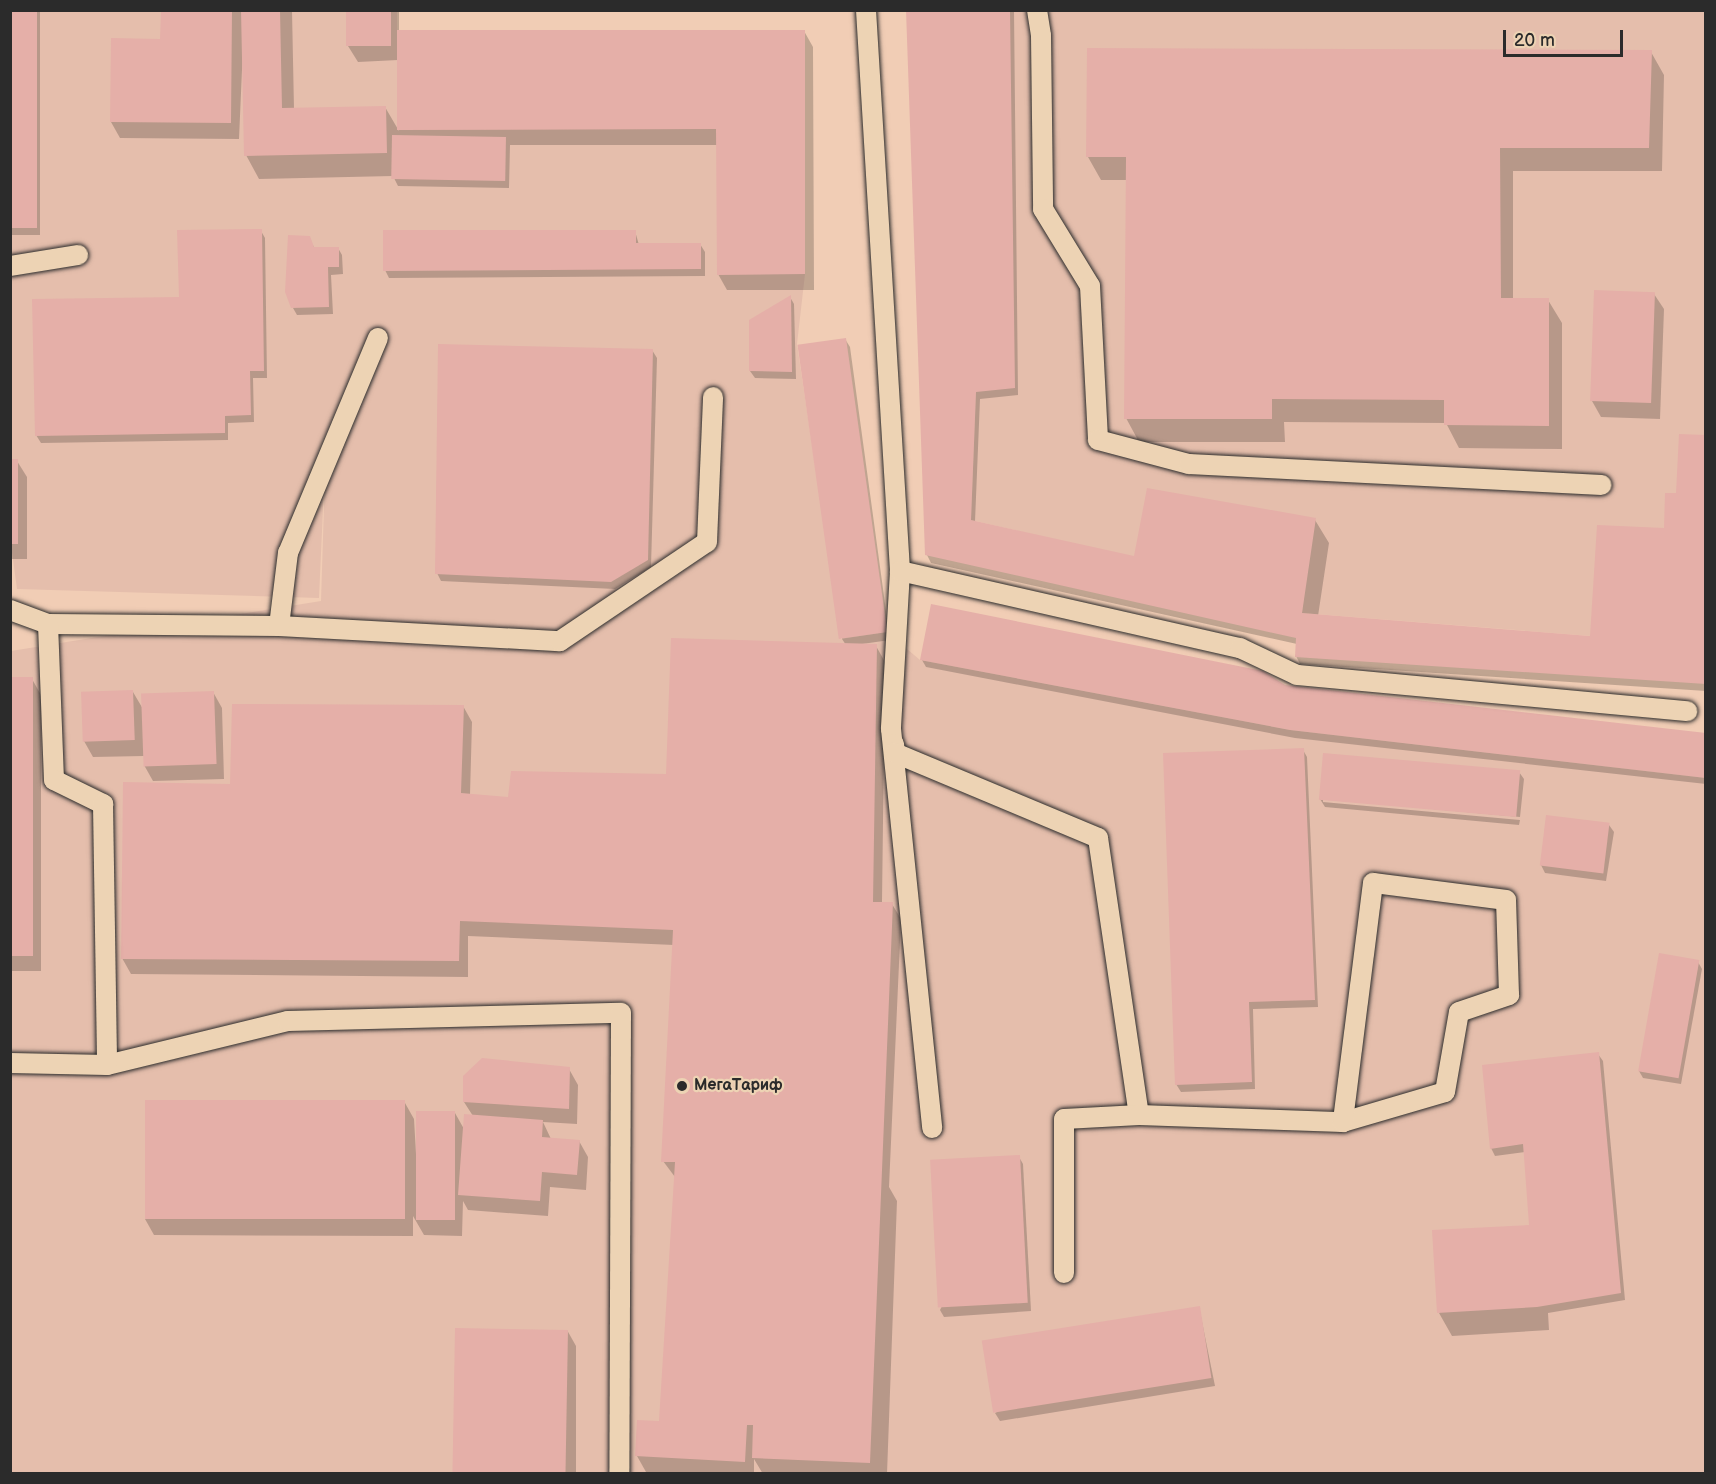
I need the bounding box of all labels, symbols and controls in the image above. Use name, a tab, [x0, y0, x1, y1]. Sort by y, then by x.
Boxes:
scale bar	[1506, 18, 1626, 56]
text: 20 m	[1514, 30, 1555, 51]
place label: МегаТариф	[694, 1076, 783, 1096]
marker: МегаТариф	[675, 1079, 689, 1093]

